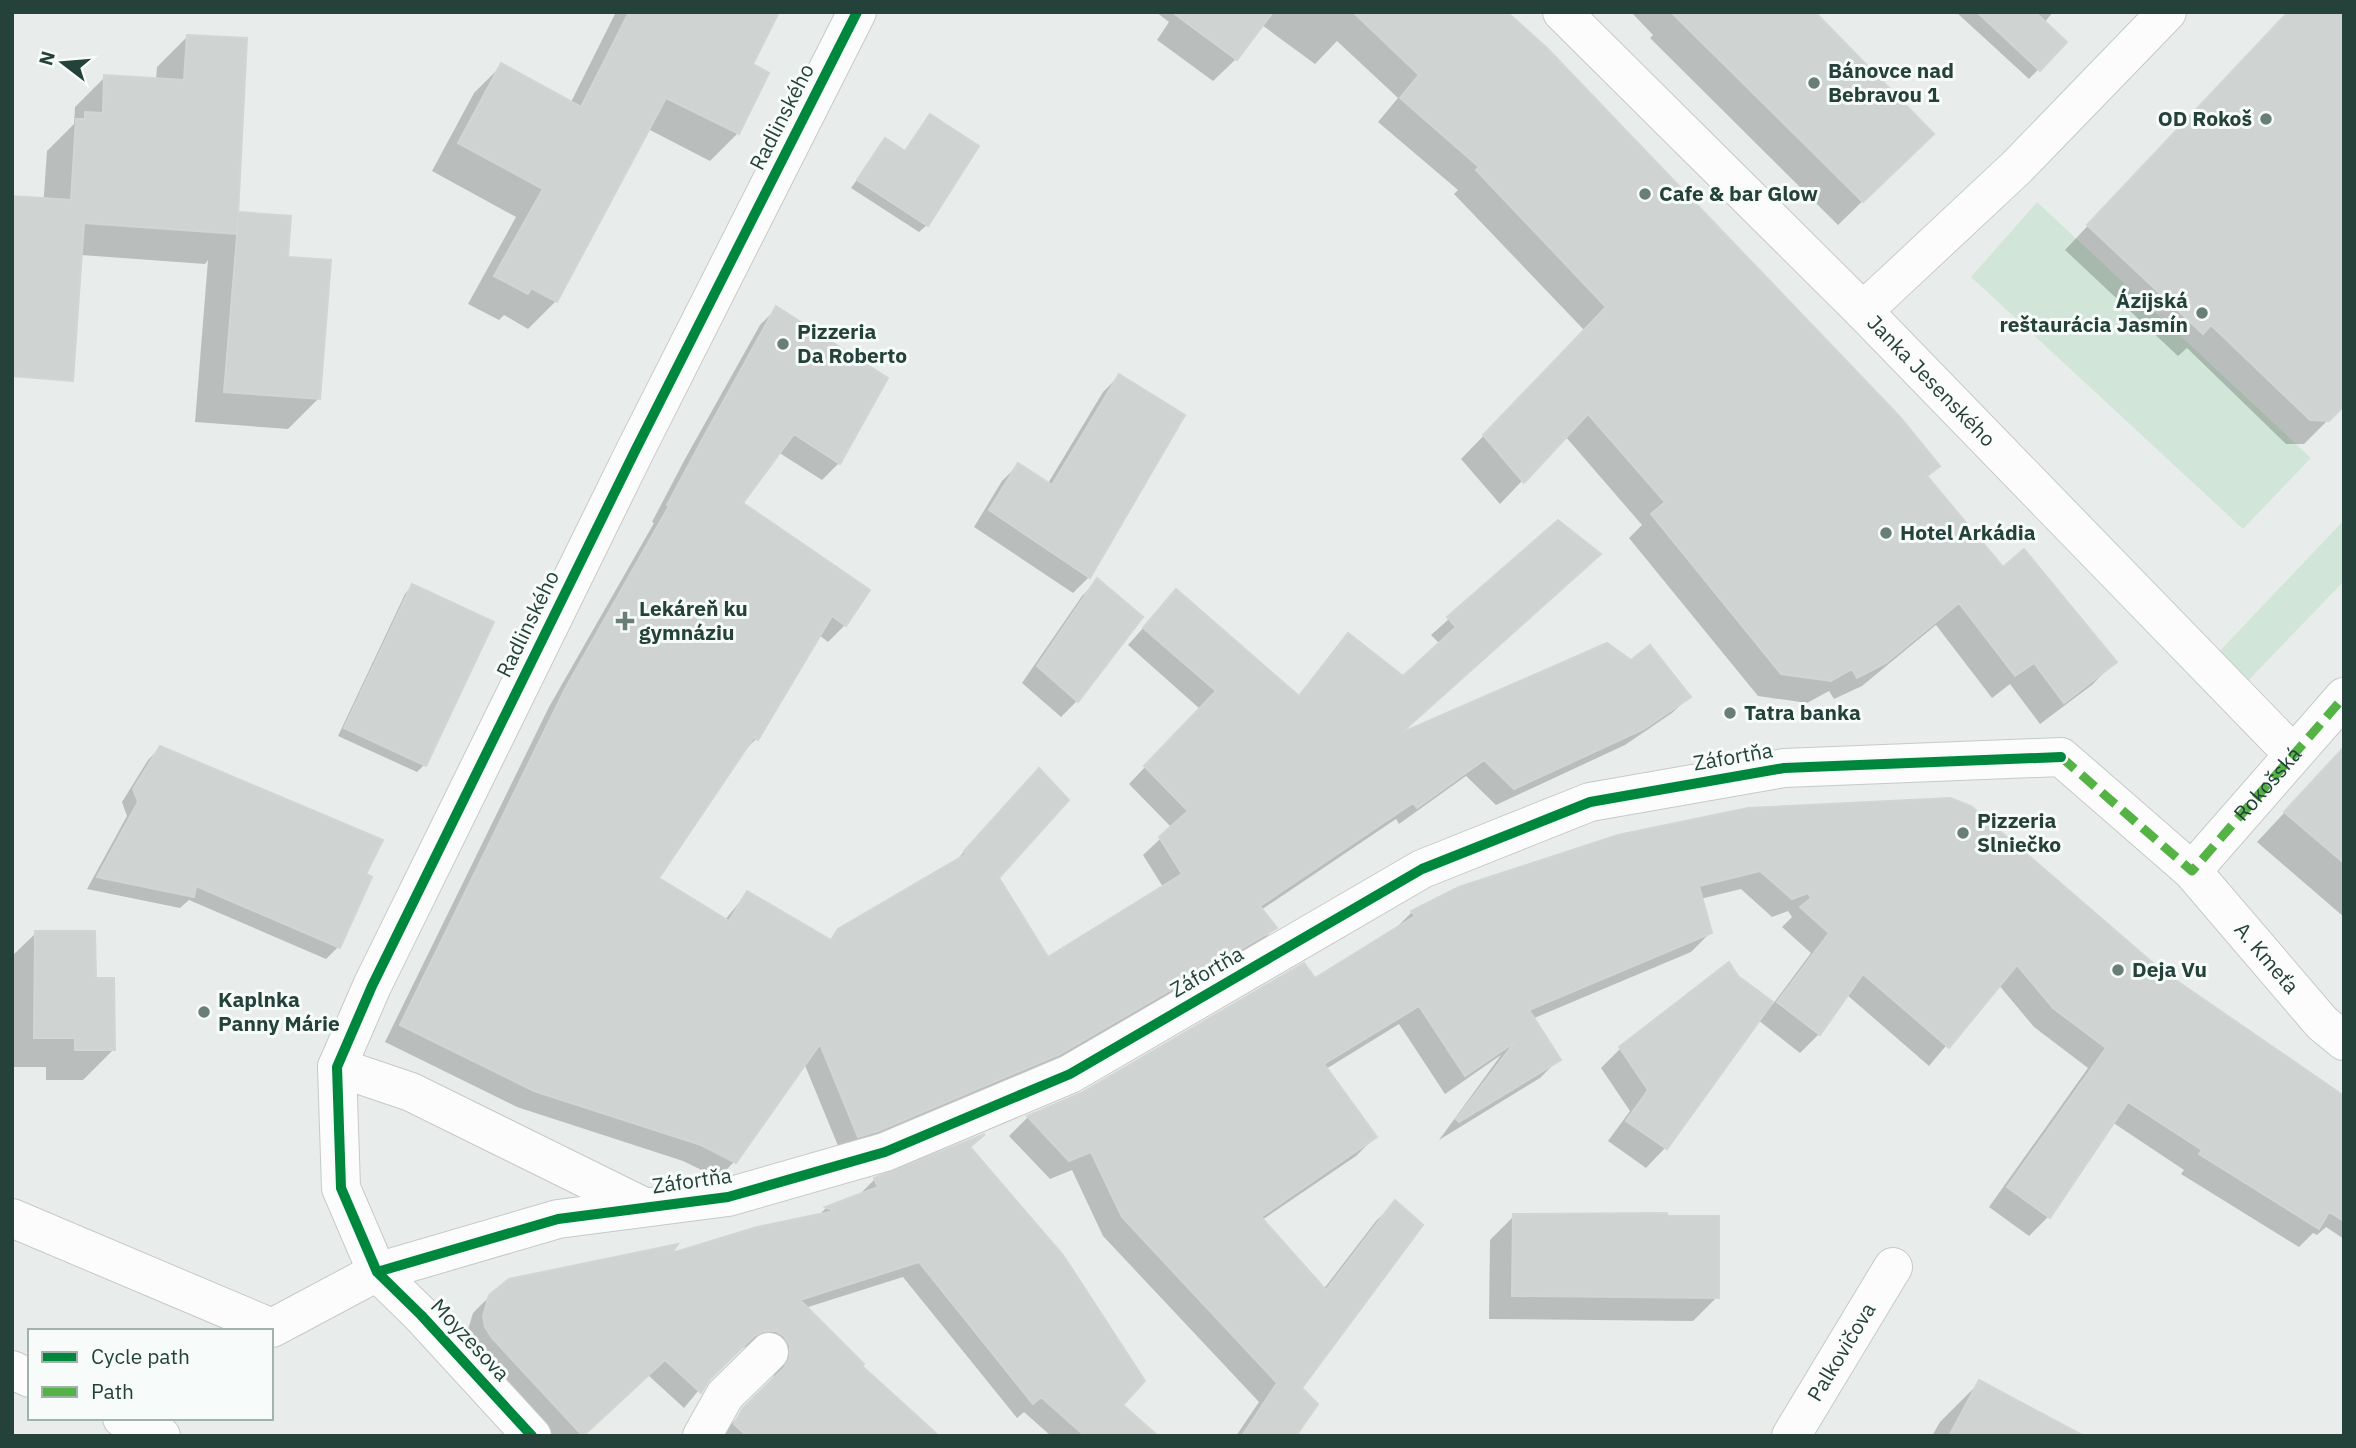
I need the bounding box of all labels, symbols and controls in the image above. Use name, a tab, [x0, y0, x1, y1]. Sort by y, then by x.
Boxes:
north arrow	[28, 28, 98, 98]
text: N	[33, 48, 60, 68]
place label: Bánovce nad Bebravou 1	[1828, 56, 1954, 108]
street label: Radlinského	[742, 59, 820, 174]
marker: Bánovce nad Bebravou 1	[1806, 75, 1822, 91]
place label: OD Rokoš	[2158, 104, 2252, 132]
marker: OD Rokoš	[2258, 111, 2274, 127]
place label: Cafe & bar Glow	[1659, 179, 1818, 207]
marker: Cafe & bar Glow	[1637, 186, 1653, 202]
place label: Ázijská reštaurácia Jasmín	[1999, 286, 2188, 338]
marker: Ázijská reštaurácia Jasmín	[2194, 305, 2210, 321]
street label: Janka Jesenského	[1861, 309, 2002, 452]
place label: Pizzeria Da Roberto	[797, 317, 907, 369]
marker: Pizzeria Da Roberto	[775, 336, 791, 352]
place label: Hotel Arkádia	[1900, 518, 2036, 546]
marker: Hotel Arkádia	[1878, 525, 1894, 541]
street label: Radlinského	[489, 565, 565, 682]
place label: Lekáreň ku gymnáziu	[639, 594, 748, 646]
marker: Lekáreň ku gymnáziu	[617, 613, 633, 629]
place label: Tatra banka	[1744, 698, 1861, 726]
marker: Tatra banka	[1722, 705, 1738, 721]
street label: Záfortňa	[1691, 735, 1775, 777]
street label: Rokošská	[2227, 740, 2307, 827]
place label: Pizzeria Slniečko	[1977, 806, 2061, 858]
marker: Pizzeria Slniečko	[1955, 825, 1971, 841]
street label: A. Kmeťa	[2229, 916, 2306, 999]
street label: Záfortňa	[1165, 939, 1248, 1003]
place label: Deja Vu	[2132, 955, 2207, 983]
marker: Deja Vu	[2110, 962, 2126, 978]
place label: Kaplnka Panny Márie	[218, 985, 340, 1037]
marker: Kaplnka Panny Márie	[196, 1004, 212, 1020]
street label: Záfortňa	[650, 1161, 734, 1199]
street label: Moyzesova	[425, 1292, 516, 1387]
street label: Palkovičova	[1800, 1297, 1881, 1406]
legend	[28, 1329, 273, 1420]
text: Cycle path	[91, 1342, 190, 1370]
text: Path	[91, 1377, 134, 1405]

